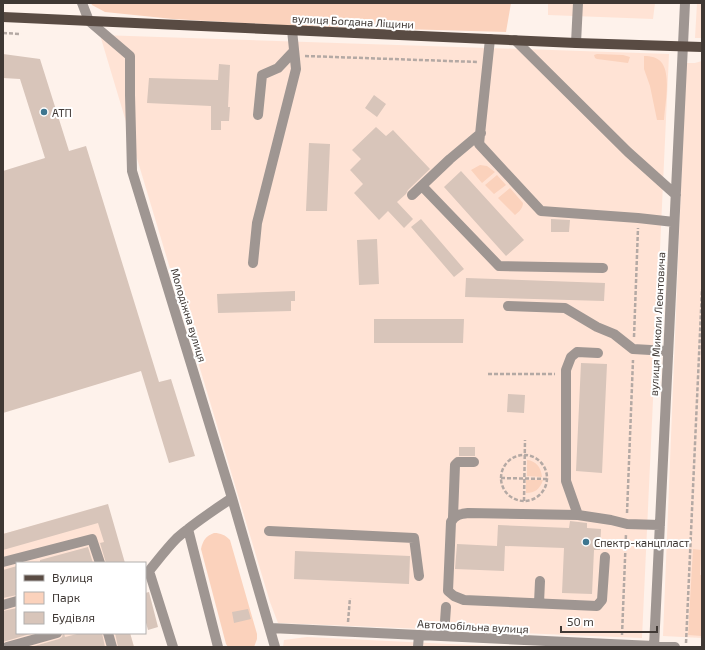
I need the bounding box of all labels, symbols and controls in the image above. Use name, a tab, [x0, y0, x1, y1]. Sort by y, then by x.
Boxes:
street label: вулиця Богдана Ліщини	[292, 11, 414, 32]
place label: АТП	[52, 106, 72, 119]
marker: АТП	[39, 107, 49, 117]
street label: вулиця Миколи Леонтовича	[647, 252, 668, 396]
street label: Молодіжна вулиця	[168, 266, 209, 364]
place label: Спектр-канцпласт	[594, 536, 690, 549]
marker: Спектр-канцпласт	[581, 537, 591, 547]
legend	[16, 562, 146, 634]
text: Вулиця	[52, 570, 93, 585]
text: Парк	[52, 590, 81, 604]
scale bar	[561, 608, 657, 634]
text: Будівля	[52, 610, 95, 625]
text: 50 m	[567, 614, 594, 628]
street label: Автомобільна вулиця	[417, 617, 529, 636]

